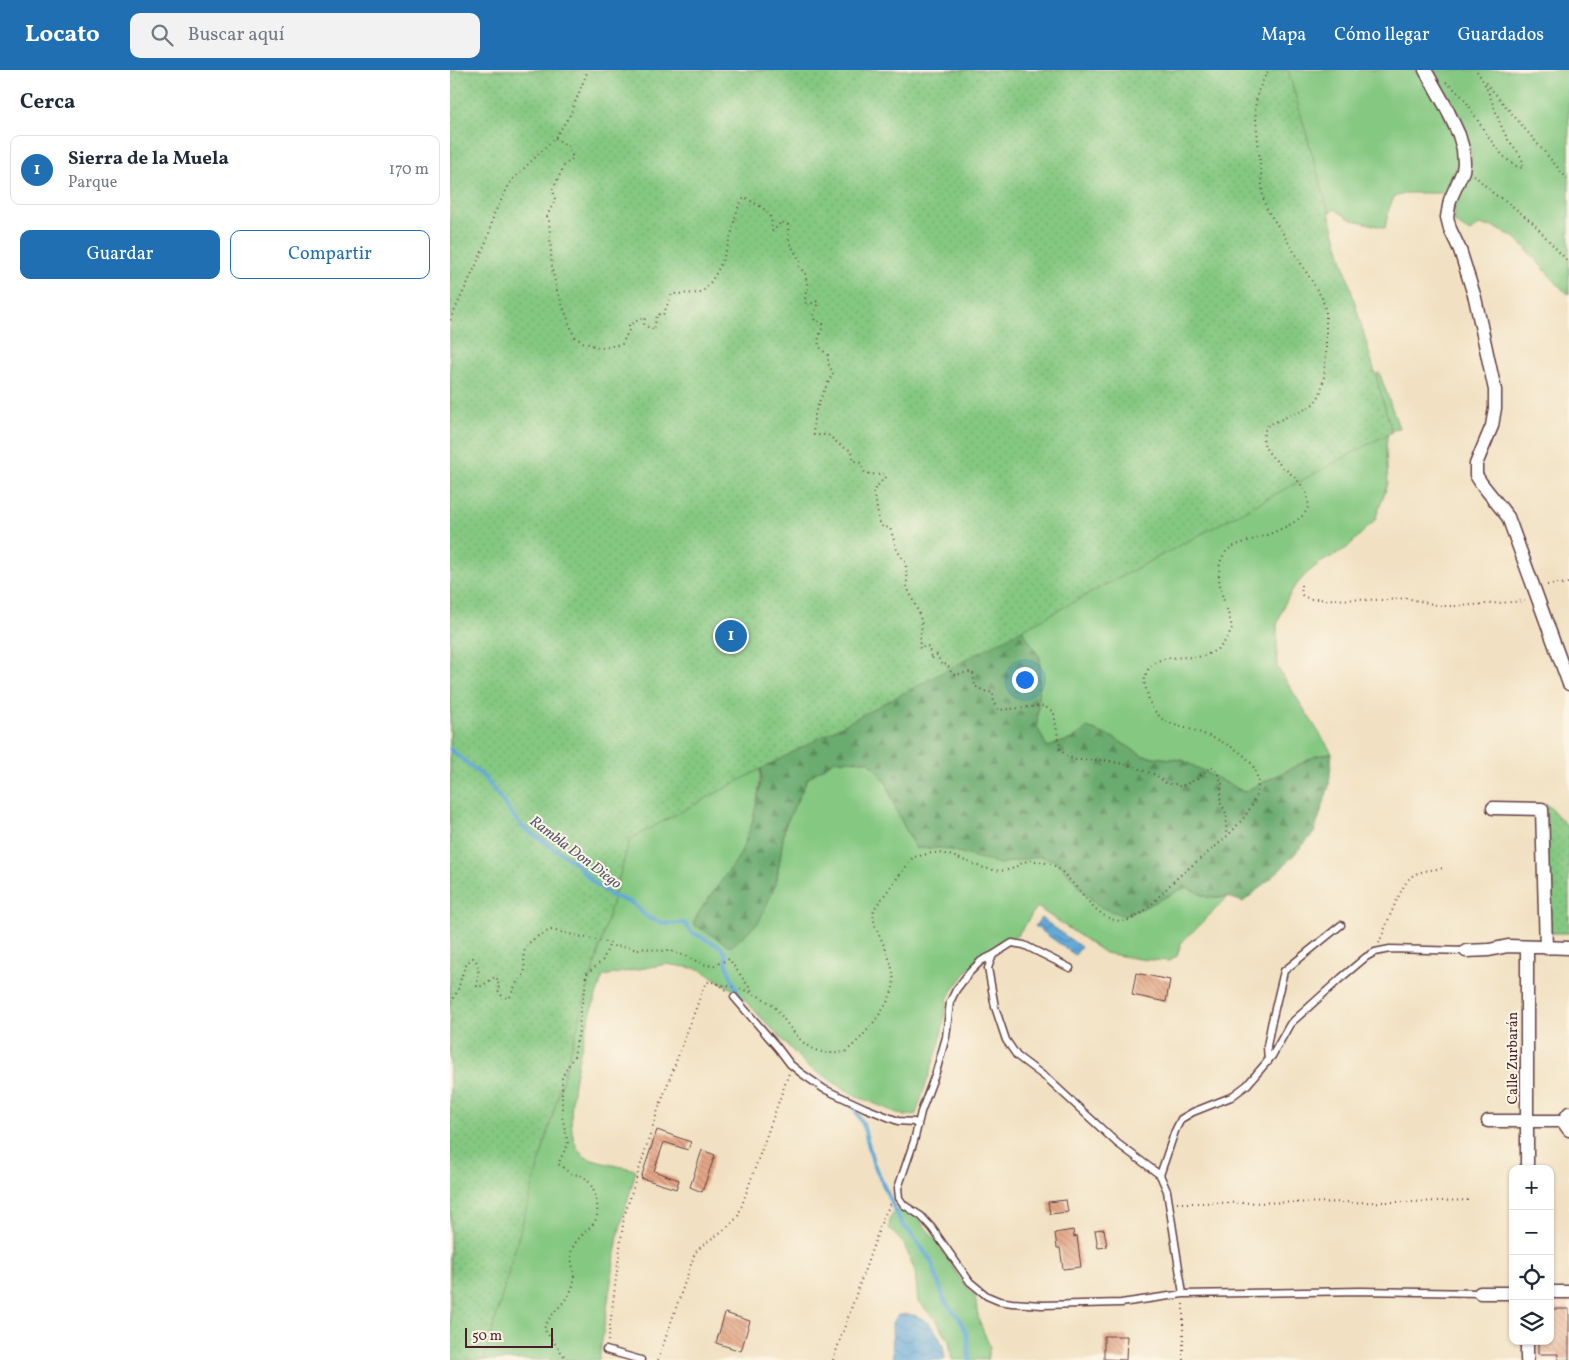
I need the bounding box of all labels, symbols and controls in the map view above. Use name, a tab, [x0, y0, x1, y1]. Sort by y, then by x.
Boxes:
search box	[130, 13, 480, 58]
text: Locato	[25, 18, 100, 52]
icon: search	[148, 21, 176, 49]
text: Buscar aquí	[188, 22, 285, 48]
text: Mapa	[1261, 23, 1306, 48]
text: Cómo llegar	[1334, 23, 1430, 48]
text: Guardados	[1458, 23, 1544, 48]
text: Cerca	[20, 88, 75, 117]
text: Sierra de la Muela	[68, 146, 229, 172]
text: 1	[34, 159, 40, 181]
text: 170 m	[389, 159, 429, 181]
text: Parque	[68, 172, 117, 194]
button: Guardar	[20, 230, 220, 279]
button: Compartir	[230, 230, 430, 279]
pin: 1	[715, 617, 747, 655]
your location	[1012, 667, 1038, 693]
water label: Rambla Don Diego	[525, 812, 626, 895]
street label: Calle Zurbarán	[1504, 1012, 1523, 1104]
map controls	[1509, 1165, 1554, 1345]
button: +	[1509, 1165, 1554, 1210]
button: −	[1509, 1210, 1554, 1255]
button: locate	[1509, 1255, 1554, 1300]
button: layers	[1509, 1300, 1554, 1345]
scale bar	[465, 1325, 552, 1348]
text: 50 m	[472, 1327, 502, 1346]

